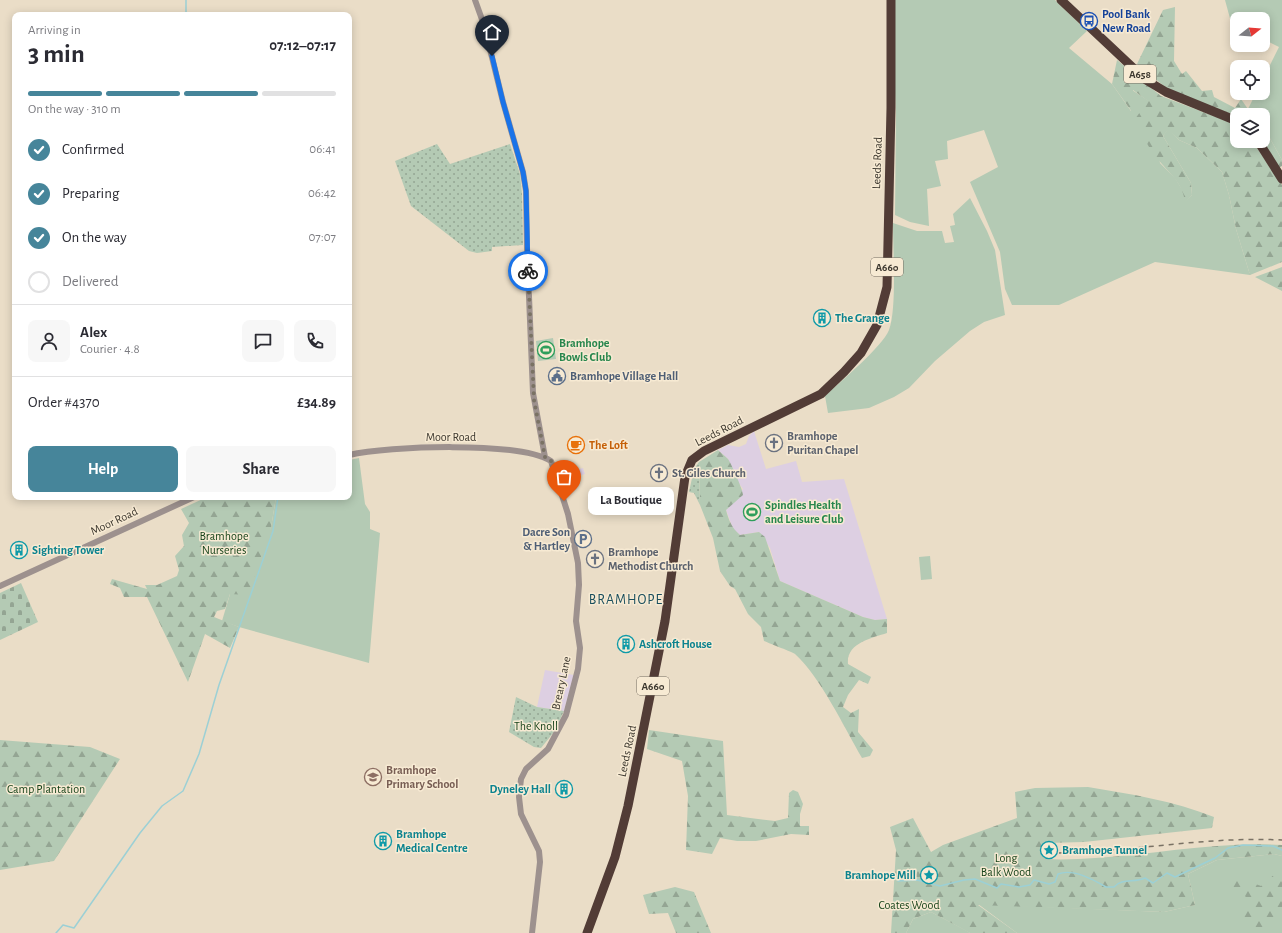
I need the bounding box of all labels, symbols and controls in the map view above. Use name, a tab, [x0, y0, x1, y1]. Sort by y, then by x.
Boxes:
place label: Pool Bank New Road	[1102, 8, 1151, 34]
bus stop icon: Pool Bank New Road	[1079, 11, 1099, 31]
north arrow	[1230, 12, 1270, 52]
map controls	[1230, 12, 1270, 148]
pin	[475, 15, 509, 56]
icon: home	[481, 21, 503, 43]
text: Arriving in	[28, 24, 81, 37]
text: 07:12–07:17	[269, 38, 336, 53]
text: 3 min	[28, 41, 85, 67]
button: locate	[1230, 60, 1270, 100]
road number: A658	[1124, 65, 1156, 83]
text: On the way · 310 m	[28, 103, 121, 116]
button: layers	[1230, 108, 1270, 148]
street label: Leeds Road	[870, 137, 884, 189]
icon: check	[28, 139, 50, 161]
text: Confirmed	[62, 142, 124, 157]
text: 06:41	[309, 143, 336, 156]
icon: check	[28, 183, 50, 205]
text: Preparing	[62, 186, 119, 201]
text: 06:42	[308, 187, 336, 200]
icon: check	[28, 227, 50, 249]
text: On the way	[62, 230, 127, 245]
text: 07:07	[308, 231, 336, 244]
courier	[508, 251, 548, 291]
road number: A660	[871, 258, 903, 276]
icon: bike	[517, 260, 539, 282]
text: Delivered	[62, 274, 119, 289]
building icon: The Grange	[812, 308, 832, 328]
place label: The Grange	[835, 312, 890, 324]
button: person	[28, 320, 70, 362]
button: chat	[242, 320, 284, 362]
button: phone	[294, 320, 336, 362]
text: Alex	[80, 325, 107, 340]
place label: Bramhope Bowls Club	[559, 337, 612, 363]
sports icon: Bramhope Bowls Club	[536, 340, 556, 360]
text: Courier · 4.8	[80, 343, 140, 356]
public building icon: Bramhope Village Hall	[547, 366, 567, 386]
place label: Bramhope Village Hall	[570, 370, 678, 382]
text: Order #4370	[28, 395, 100, 410]
text: £34.89	[297, 395, 336, 410]
street label: Leeds Road	[693, 414, 745, 448]
place label: Bramhope Puritan Chapel	[787, 430, 858, 456]
street label: Moor Road	[426, 431, 476, 443]
church icon: Bramhope Puritan Chapel	[764, 433, 784, 453]
cafe icon: The Loft	[566, 435, 586, 455]
place label: The Loft	[589, 439, 628, 451]
button: Help	[28, 446, 178, 492]
button: Share	[186, 446, 336, 492]
pin	[547, 460, 581, 501]
church icon: St. Giles Church	[649, 463, 669, 483]
icon: bag	[553, 466, 575, 488]
place label: St. Giles Church	[672, 467, 746, 479]
callout: La Boutique	[588, 487, 674, 515]
text: La Boutique	[600, 494, 662, 507]
place label: Spindles Health and Leisure Club	[765, 499, 843, 525]
sports icon: Spindles Health and Leisure Club	[742, 502, 762, 522]
street label: Moor Road	[89, 505, 139, 537]
place label: Dacre Son & Hartley	[522, 526, 571, 553]
parking icon: Dacre Son & Hartley	[573, 529, 593, 549]
park label: Bramhope Nurseries	[200, 530, 248, 556]
building icon: Sighting Tower	[9, 540, 29, 560]
place label: Sighting Tower	[32, 544, 105, 556]
place label: Bramhope Methodist Church	[608, 546, 693, 572]
church icon: Bramhope Methodist Church	[585, 549, 605, 569]
district label: BRAMHOPE	[589, 593, 663, 607]
building icon: Ashcroft House	[616, 634, 636, 654]
place label: Ashcroft House	[639, 638, 712, 650]
street label: Breary Lane	[549, 655, 574, 711]
road number: A660	[637, 677, 669, 695]
park label: The Knoll	[514, 720, 558, 732]
street label: Leeds Road	[616, 724, 638, 778]
place label: Bramhope Primary School	[386, 764, 458, 791]
school or university icon: Bramhope Primary School	[363, 767, 383, 787]
building icon: Dyneley Hall	[554, 779, 574, 799]
park label: Camp Plantation	[7, 783, 85, 795]
place label: Dyneley Hall	[489, 783, 551, 796]
place label: Bramhope Medical Centre	[396, 828, 468, 854]
building icon: Bramhope Medical Centre	[373, 831, 393, 851]
place icon: Bramhope Tunnel	[1039, 840, 1059, 860]
place label: Bramhope Tunnel	[1062, 844, 1147, 856]
park label: Long Balk Wood	[981, 852, 1031, 878]
place icon: Bramhope Mill	[919, 865, 939, 885]
place label: Bramhope Mill	[845, 869, 916, 881]
park label: Coates Wood	[878, 899, 940, 911]

